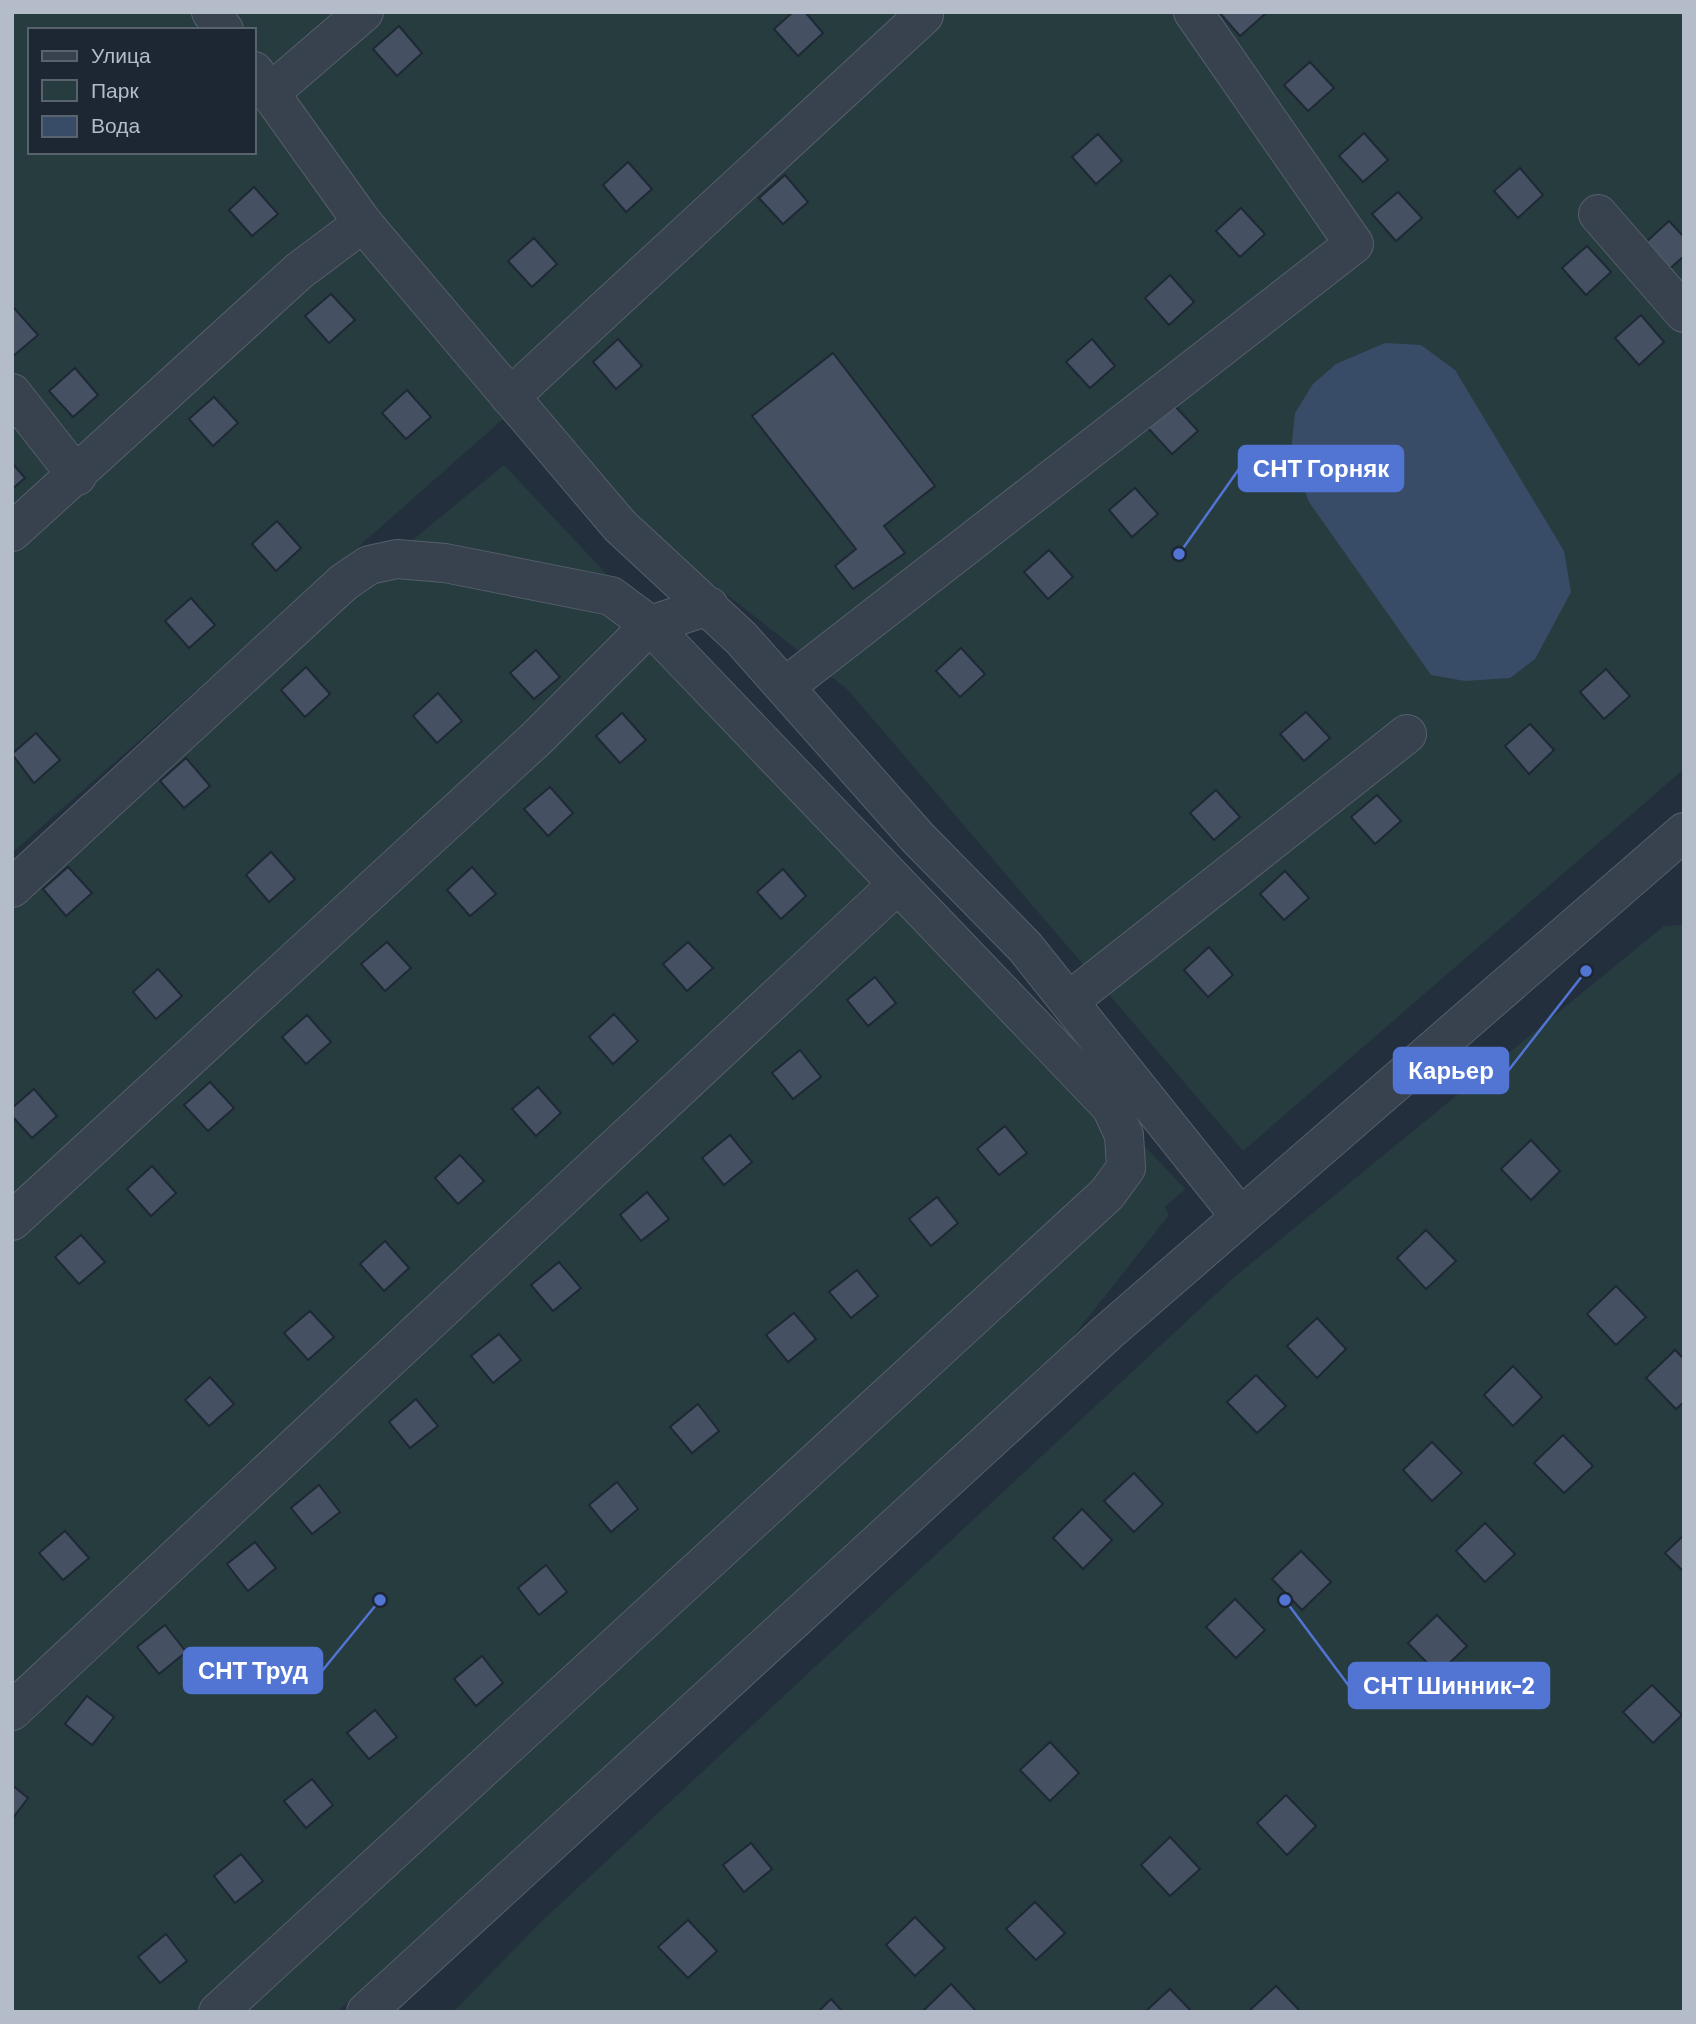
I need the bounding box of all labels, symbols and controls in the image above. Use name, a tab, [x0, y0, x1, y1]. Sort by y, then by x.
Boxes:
legend	[28, 28, 256, 154]
text: Улица	[91, 42, 151, 67]
text: Парк	[91, 77, 139, 102]
text: Вода	[91, 112, 140, 137]
callout: СНТ Горняк	[1239, 446, 1403, 491]
text: СНТ Горняк	[1253, 453, 1390, 482]
callout: Карьер	[1394, 1048, 1508, 1093]
text: Карьер	[1408, 1055, 1494, 1084]
callout: СНТ Труд	[184, 1648, 322, 1693]
text: СНТ Труд	[198, 1655, 308, 1684]
callout: СНТ Шинник-2	[1349, 1663, 1549, 1708]
text: СНТ Шинник-2	[1363, 1670, 1535, 1699]

